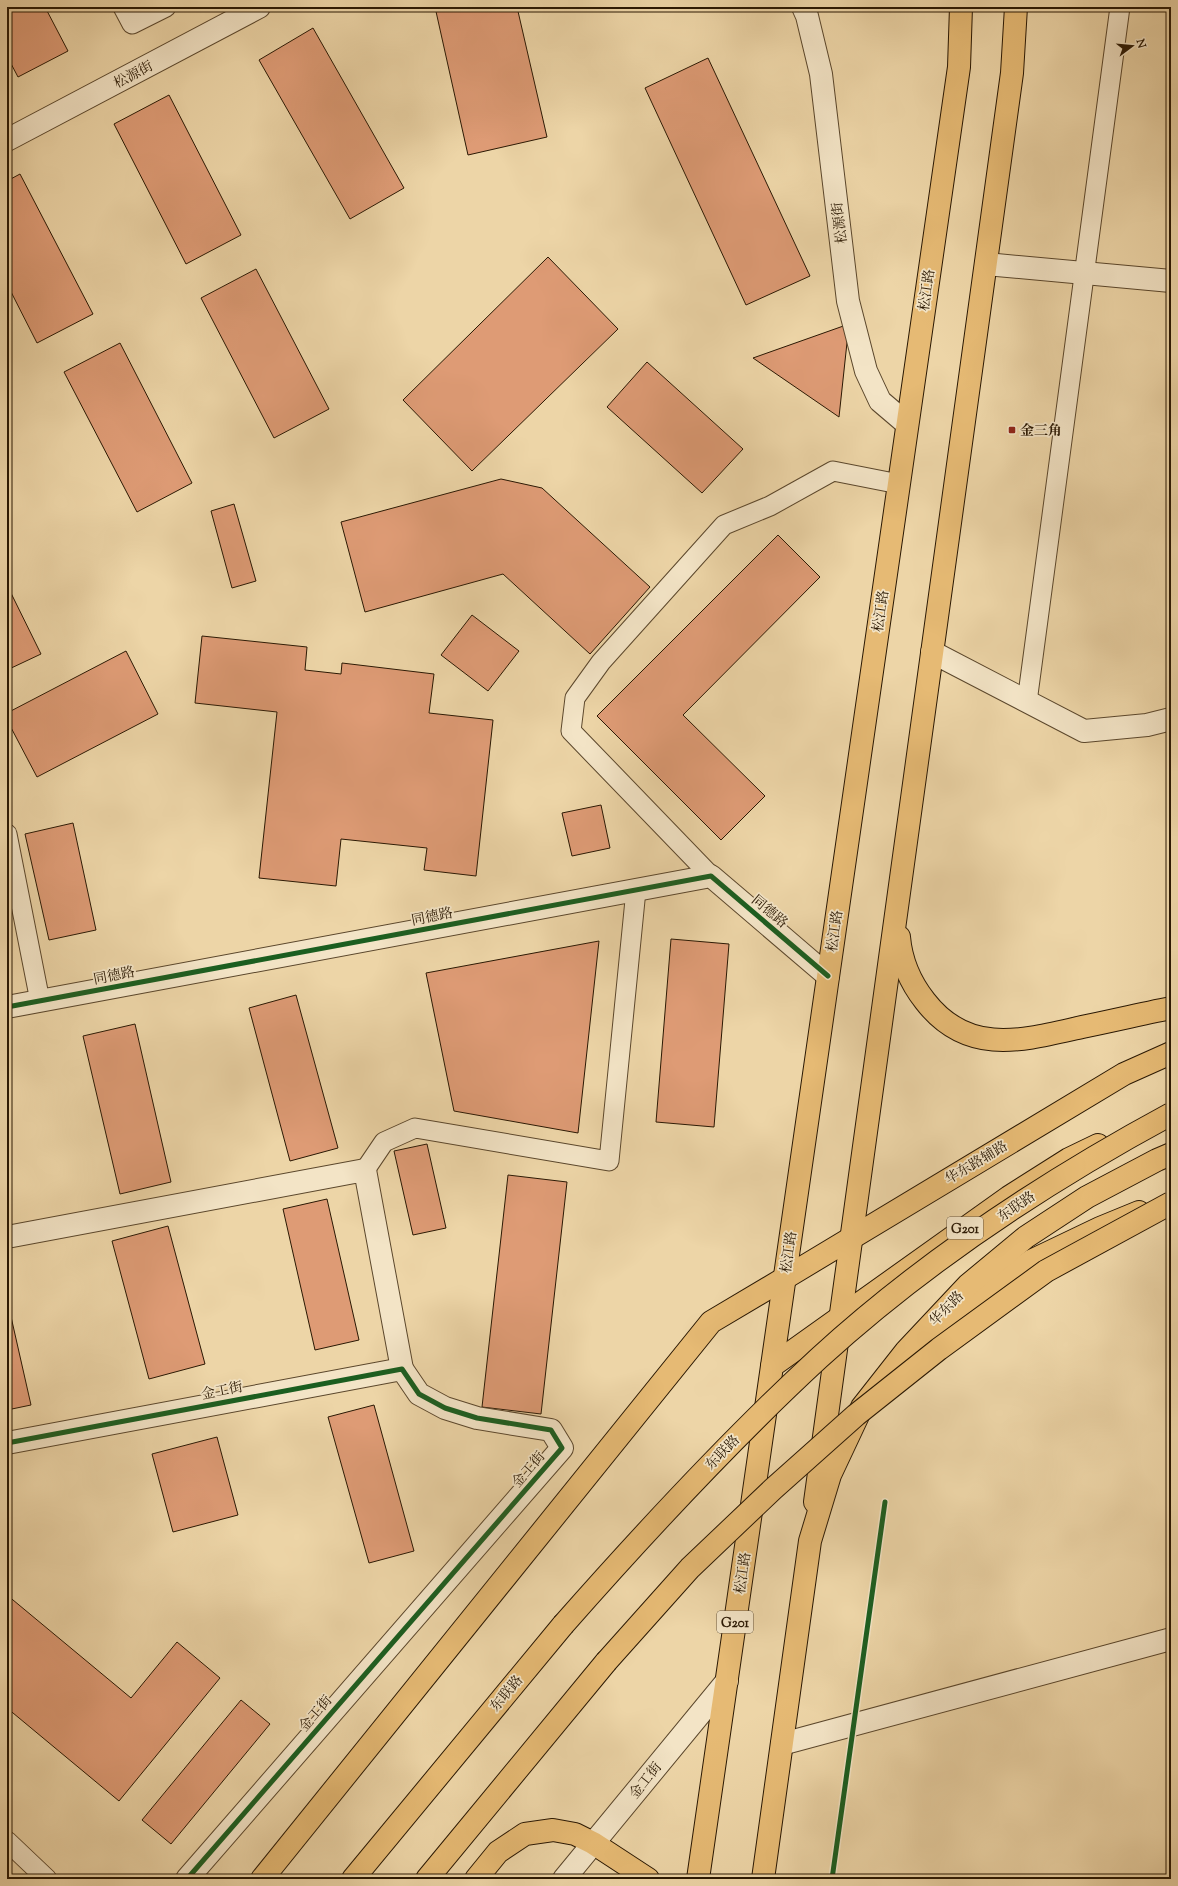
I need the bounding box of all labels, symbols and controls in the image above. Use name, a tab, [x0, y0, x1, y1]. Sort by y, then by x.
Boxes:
north arrow	[1112, 26, 1152, 66]
text: N	[1131, 36, 1150, 50]
street label: 松源街	[111, 57, 157, 94]
street label: 松源街	[829, 201, 853, 245]
street label: 松江路	[915, 268, 941, 312]
place label: 金三角	[1020, 422, 1062, 442]
marker: 金三角	[1007, 425, 1017, 435]
street label: 松江路	[869, 589, 895, 633]
street label: 同德路	[746, 891, 791, 934]
street label: 同德路	[410, 904, 455, 932]
street label: 松江路	[823, 909, 849, 953]
street label: 同德路	[92, 963, 137, 991]
street label: 华东路辅路	[942, 1137, 1012, 1190]
street label: 东联路	[994, 1188, 1040, 1228]
road number: G201	[947, 1217, 983, 1239]
street label: 松江路	[777, 1230, 803, 1274]
street label: 华东路	[926, 1287, 969, 1331]
street label: 金工街	[200, 1378, 245, 1406]
street label: 东联路	[702, 1431, 745, 1475]
street label: 金工街	[508, 1448, 551, 1493]
street label: 松江路	[731, 1551, 757, 1595]
road number: G201	[717, 1611, 753, 1633]
street label: 东联路	[486, 1672, 529, 1717]
street label: 金工街	[295, 1692, 338, 1737]
street label: 金工街	[626, 1759, 668, 1804]

